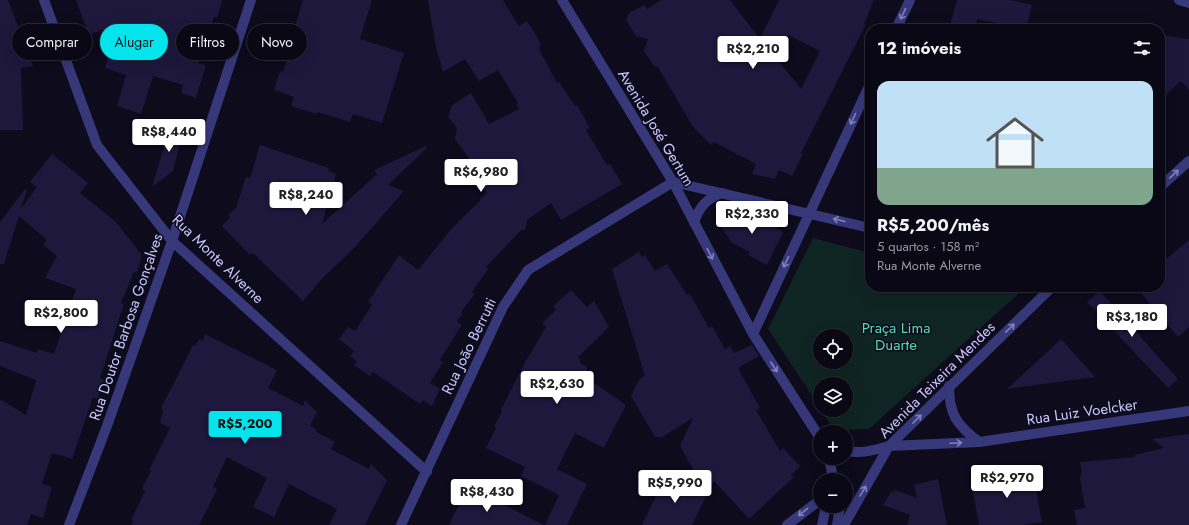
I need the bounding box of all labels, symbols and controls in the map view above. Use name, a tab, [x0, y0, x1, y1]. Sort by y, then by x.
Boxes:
one-way arrow	[899, 8, 906, 20]
chip: Comprar	[12, 24, 92, 60]
chip: Alugar	[100, 24, 168, 60]
chip: Filtros	[176, 24, 239, 60]
chip: Novo	[247, 24, 307, 60]
pin: R$2,210	[716, 36, 790, 70]
text: 12 imóveis	[877, 36, 961, 60]
icon: filters	[1131, 37, 1153, 59]
text: R$2,210	[727, 39, 780, 58]
street label: Avenida José Gertum	[612, 65, 700, 191]
icon: home	[979, 107, 1051, 179]
one-way arrow	[849, 113, 856, 125]
pin: R$8,440	[132, 119, 206, 153]
text: R$8,440	[141, 122, 197, 141]
pin: R$6,980	[444, 159, 518, 193]
text: R$6,980	[454, 162, 508, 181]
one-way arrow	[1169, 170, 1179, 179]
pin: R$8,240	[269, 182, 343, 216]
text: R$8,240	[279, 185, 333, 204]
pin: R$2,330	[715, 201, 789, 235]
text: R$2,330	[725, 204, 779, 223]
street label: Rua Monte Alverne	[167, 209, 269, 309]
text: R$5,200/mês	[877, 213, 989, 237]
one-way arrow	[833, 216, 846, 224]
street label: Rua Doutor Barbosa Gonçalves	[84, 230, 168, 424]
text: 5 quartos · 158 m²	[877, 237, 979, 256]
one-way arrow	[707, 248, 715, 260]
one-way arrow	[782, 256, 790, 268]
text: Rua Monte Alverne	[877, 256, 981, 275]
street label: Rua João Berrutti	[436, 294, 502, 398]
pin: R$2,800	[24, 300, 98, 334]
text: R$2,800	[34, 303, 88, 322]
pin: R$3,180	[1095, 304, 1169, 338]
text: R$3,180	[1106, 307, 1158, 326]
park label: Praça Lima Duarte	[862, 317, 930, 356]
street label: Avenida Teixeira Mendes	[874, 317, 1000, 443]
one-way arrow	[1005, 323, 1015, 333]
map controls	[813, 329, 853, 513]
button: locate	[813, 329, 853, 369]
one-way arrow	[770, 361, 778, 372]
pin: R$2,630	[520, 371, 594, 405]
text: R$2,630	[530, 374, 584, 393]
button: layers	[813, 377, 853, 417]
street label: Rua Luiz Voelcker	[1025, 393, 1140, 431]
pin: R$5,200	[208, 411, 282, 445]
text: R$5,200	[218, 414, 272, 433]
one-way arrow	[912, 414, 922, 424]
button: +	[813, 425, 853, 465]
one-way arrow	[949, 439, 962, 447]
pin: R$2,970	[970, 465, 1044, 499]
text: R$2,970	[980, 468, 1034, 487]
pin: R$5,990	[638, 470, 712, 504]
text: R$5,990	[647, 473, 703, 492]
button: −	[813, 473, 853, 513]
pin: R$8,430	[450, 479, 524, 513]
text: R$8,430	[460, 482, 514, 501]
one-way arrow	[860, 485, 868, 497]
one-way arrow	[797, 507, 808, 516]

